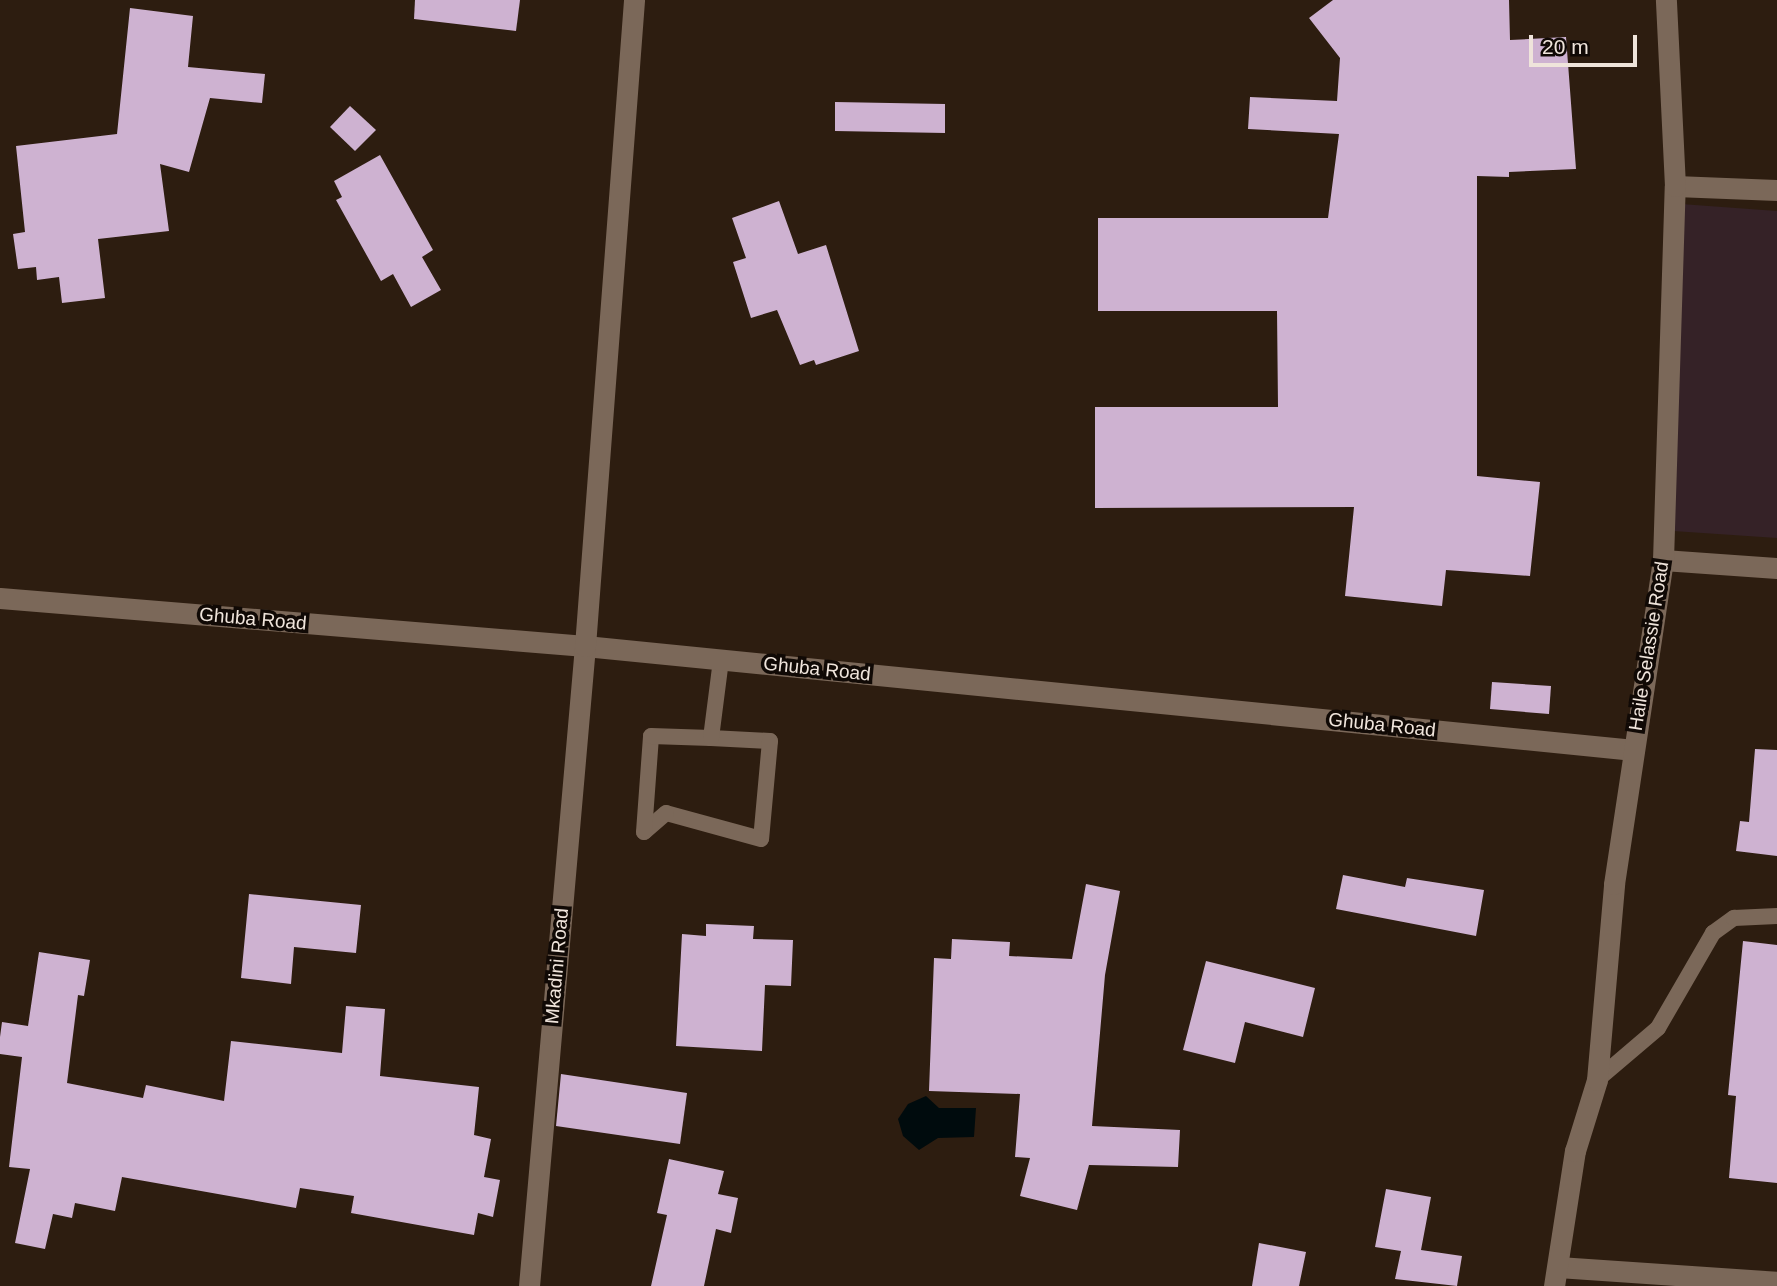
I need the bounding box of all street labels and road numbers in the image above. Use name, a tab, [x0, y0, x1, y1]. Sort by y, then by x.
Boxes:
street label: Haile Selassie Road	[1624, 560, 1674, 732]
street label: Ghuba Road	[198, 603, 308, 635]
street label: Ghuba Road	[762, 652, 872, 686]
street label: Ghuba Road	[1327, 708, 1437, 742]
street label: Mkadini Road	[541, 907, 573, 1025]

